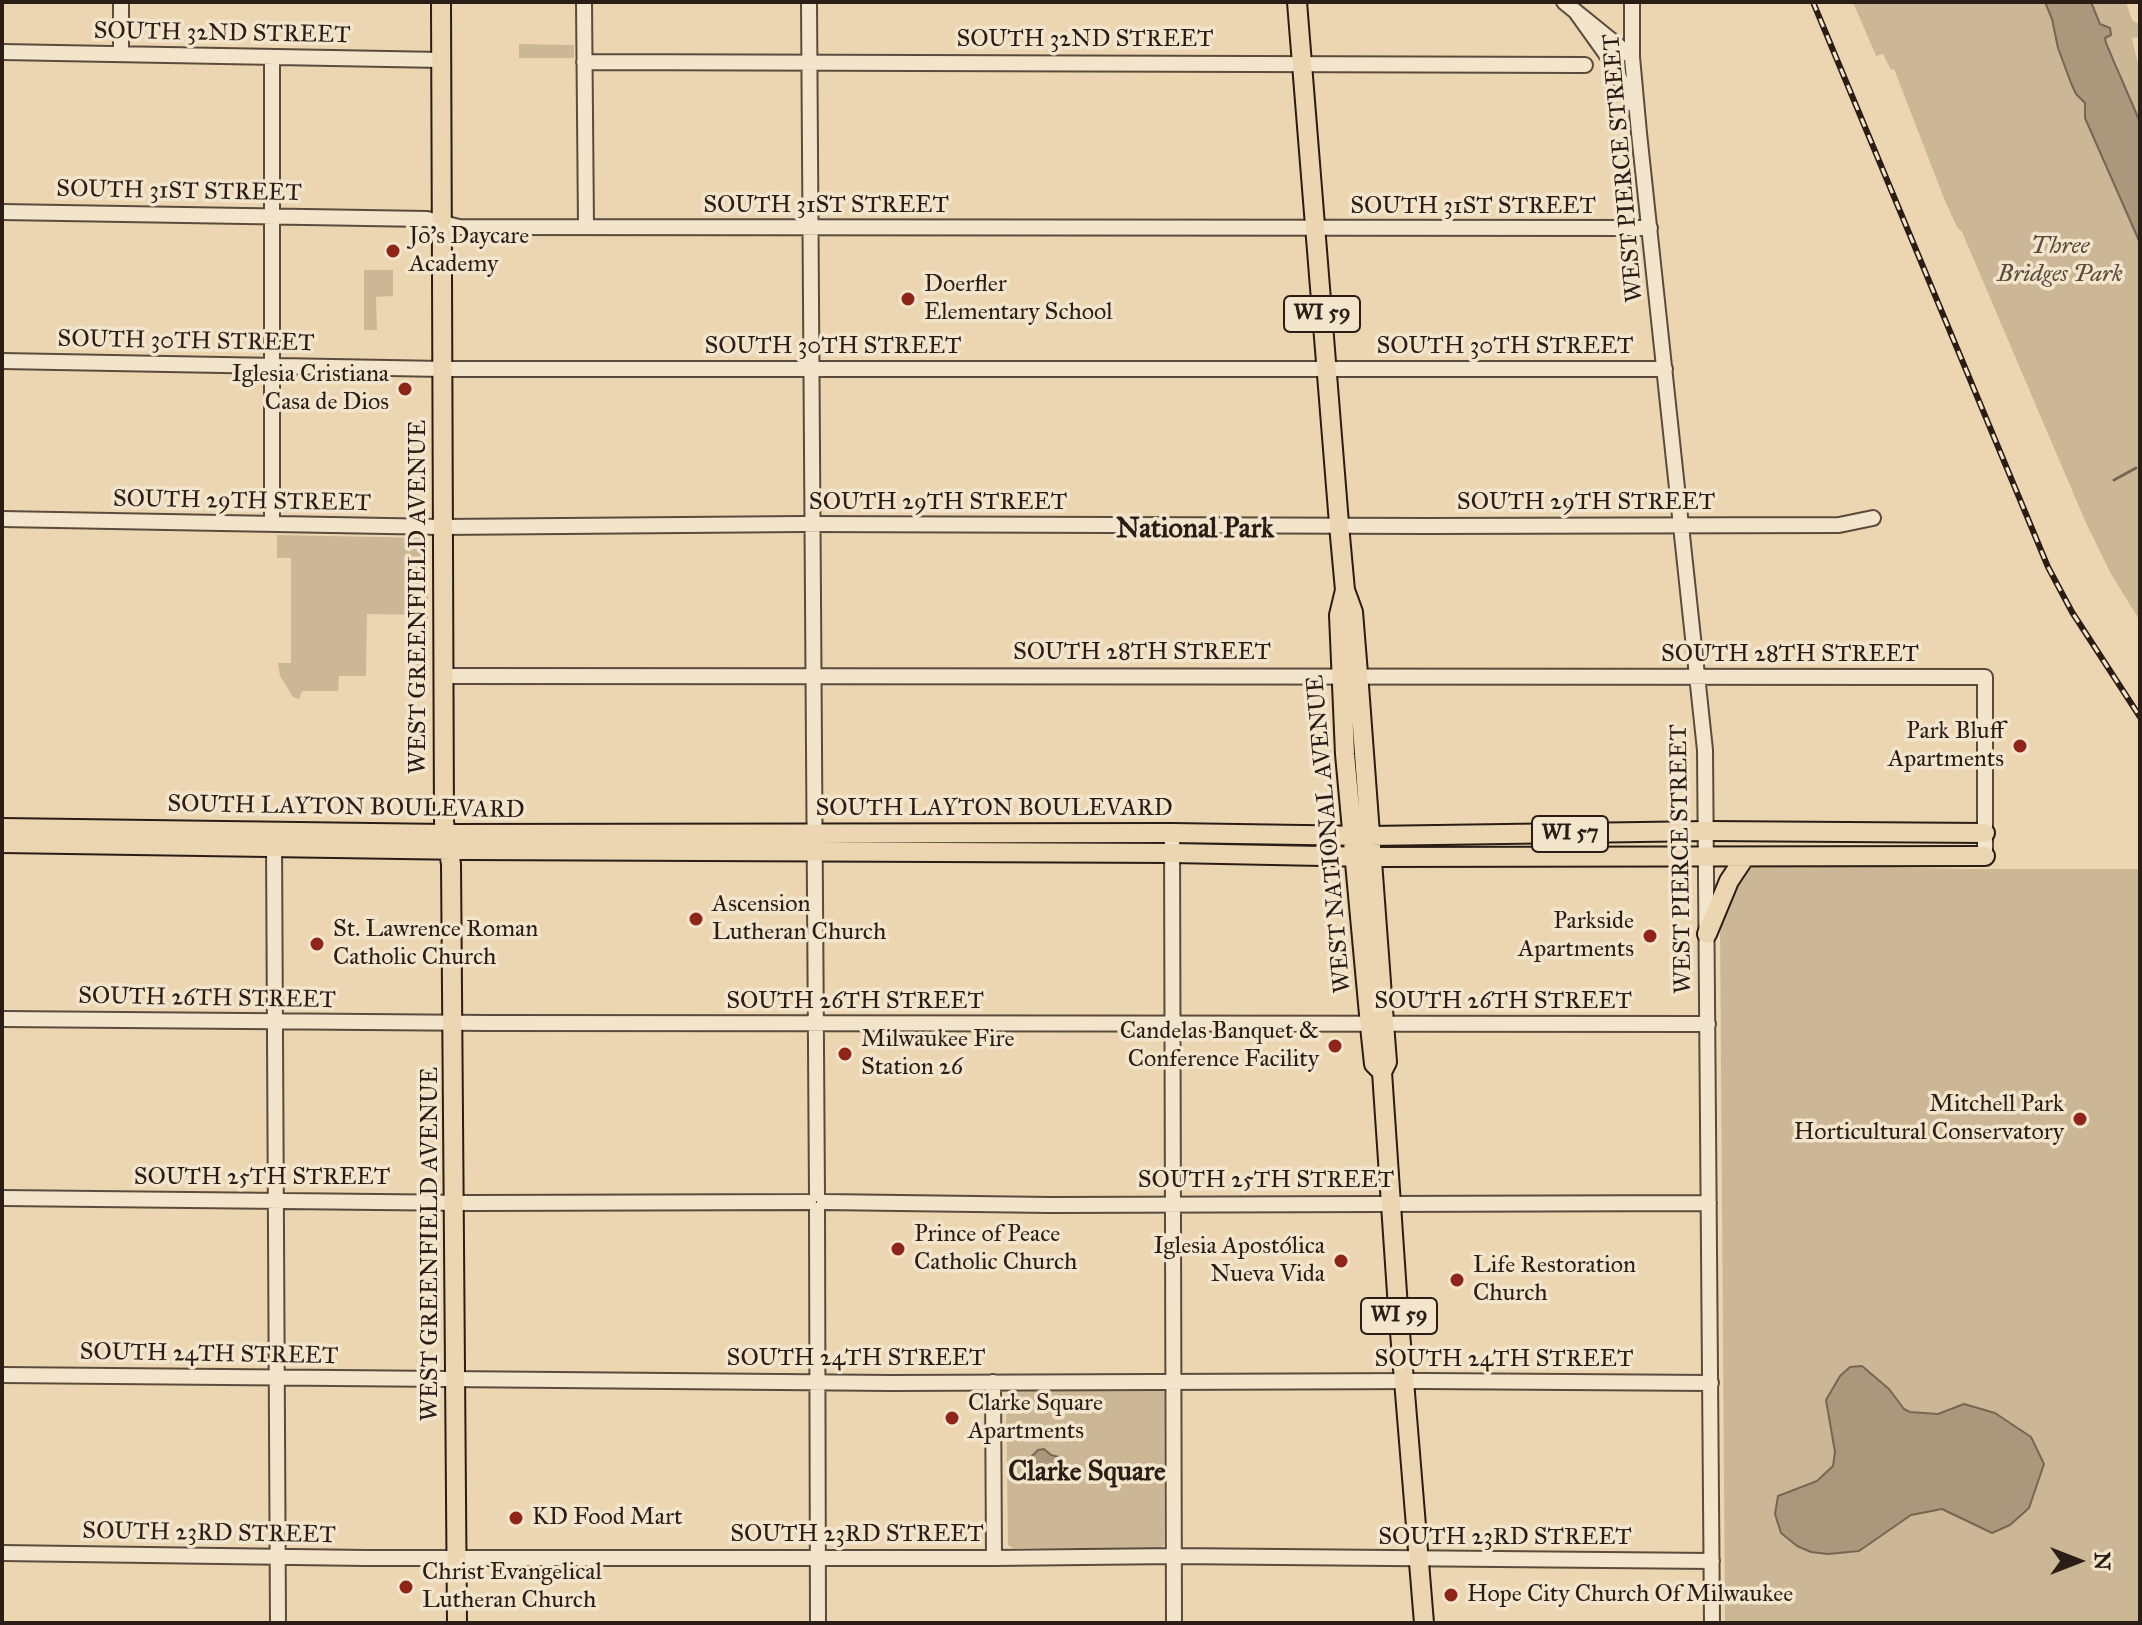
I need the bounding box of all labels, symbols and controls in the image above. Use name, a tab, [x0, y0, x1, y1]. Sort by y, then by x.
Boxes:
street label: SOUTH 32ND STREET	[93, 17, 351, 51]
street label: SOUTH 32ND STREET	[956, 26, 1214, 54]
street label: WEST PIERCE STREET	[1598, 32, 1650, 304]
street label: SOUTH 31ST STREET	[56, 175, 302, 209]
street label: SOUTH 31ST STREET	[703, 192, 949, 220]
street label: SOUTH 31ST STREET	[1350, 193, 1596, 221]
place label: Jo's Daycare Academy	[409, 223, 529, 279]
park label: Three Bridges Park	[1997, 233, 2123, 289]
marker: Jo's Daycare Academy	[384, 242, 402, 260]
place label: Doerfler Elementary School	[924, 271, 1113, 327]
marker: Doerfler Elementary School	[899, 290, 917, 308]
road number: WI 59	[1284, 296, 1360, 332]
street label: SOUTH 30TH STREET	[57, 325, 315, 359]
street label: SOUTH 30TH STREET	[704, 333, 962, 361]
street label: SOUTH 30TH STREET	[1376, 333, 1634, 361]
place label: Iglesia Cristiana Casa de Dios	[232, 361, 389, 417]
marker: Iglesia Cristiana Casa de Dios	[396, 380, 414, 398]
street label: WEST GREENFIELD AVENUE	[405, 420, 433, 774]
street label: SOUTH 29TH STREET	[113, 485, 371, 519]
street label: SOUTH 29TH STREET	[809, 489, 1067, 517]
street label: SOUTH 29TH STREET	[1457, 489, 1715, 517]
district label: National Park	[1116, 513, 1274, 547]
street label: SOUTH 28TH STREET	[1013, 639, 1271, 667]
street label: SOUTH 28TH STREET	[1661, 641, 1919, 669]
street label: WEST NATIONAL AVENUE	[1302, 674, 1358, 994]
place label: Park Bluff Apartments	[1888, 718, 2004, 774]
street label: WEST PIERCE STREET	[1665, 724, 1699, 994]
marker: Park Bluff Apartments	[2011, 737, 2029, 755]
street label: SOUTH LAYTON BOULEVARD	[167, 790, 525, 826]
street label: SOUTH LAYTON BOULEVARD	[815, 795, 1173, 823]
road number: WI 57	[1532, 816, 1608, 852]
place label: Ascension Lutheran Church	[712, 891, 886, 947]
place label: Parkside Apartments	[1518, 908, 1634, 964]
marker: Ascension Lutheran Church	[687, 910, 705, 928]
place label: St. Lawrence Roman Catholic Church	[333, 916, 538, 972]
marker: Parkside Apartments	[1641, 927, 1659, 945]
marker: St. Lawrence Roman Catholic Church	[308, 935, 326, 953]
street label: SOUTH 26TH STREET	[78, 982, 336, 1016]
street label: SOUTH 26TH STREET	[726, 988, 984, 1016]
street label: SOUTH 26TH STREET	[1374, 988, 1632, 1016]
place label: Candelas Banquet & Conference Facility	[1120, 1018, 1319, 1074]
place label: Milwaukee Fire Station 26	[861, 1026, 1014, 1082]
marker: Candelas Banquet & Conference Facility	[1326, 1037, 1344, 1055]
marker: Milwaukee Fire Station 26	[836, 1045, 854, 1063]
street label: WEST GREENFIELD AVENUE	[417, 1067, 445, 1421]
place label: Mitchell Park Horticultural Conservatory	[1794, 1091, 2064, 1147]
marker: Mitchell Park Horticultural Conservatory	[2071, 1110, 2089, 1128]
street label: SOUTH 25TH STREET	[134, 1164, 390, 1192]
street label: SOUTH 25TH STREET	[1138, 1167, 1394, 1195]
place label: Prince of Peace Catholic Church	[914, 1221, 1077, 1277]
place label: Iglesia Apostólica Nueva Vida	[1154, 1233, 1325, 1289]
marker: Prince of Peace Catholic Church	[889, 1240, 907, 1258]
marker: Iglesia Apostólica Nueva Vida	[1332, 1252, 1350, 1270]
place label: Life Restoration Church	[1473, 1252, 1636, 1308]
marker: Life Restoration Church	[1448, 1271, 1466, 1289]
road number: WI 59	[1361, 1298, 1437, 1334]
street label: SOUTH 24TH STREET	[79, 1338, 339, 1372]
street label: SOUTH 24TH STREET	[727, 1345, 985, 1373]
street label: SOUTH 24TH STREET	[1375, 1346, 1633, 1374]
place label: Clarke Square Apartments	[968, 1390, 1103, 1446]
marker: Clarke Square Apartments	[943, 1409, 961, 1427]
district label: Clarke Square	[1008, 1456, 1166, 1490]
place label: KD Food Mart	[532, 1504, 682, 1532]
marker: KD Food Mart	[507, 1509, 525, 1527]
street label: SOUTH 23RD STREET	[82, 1517, 336, 1551]
street label: SOUTH 23RD STREET	[730, 1521, 984, 1549]
north arrow	[2038, 1521, 2118, 1601]
street label: SOUTH 23RD STREET	[1378, 1524, 1632, 1552]
text: N	[2089, 1552, 2116, 1570]
place label: Christ Evangelical Lutheran Church	[422, 1559, 602, 1615]
marker: Christ Evangelical Lutheran Church	[397, 1578, 415, 1596]
place label: Hope City Church Of Milwaukee	[1467, 1581, 1793, 1609]
marker: Hope City Church Of Milwaukee	[1442, 1586, 1460, 1604]

